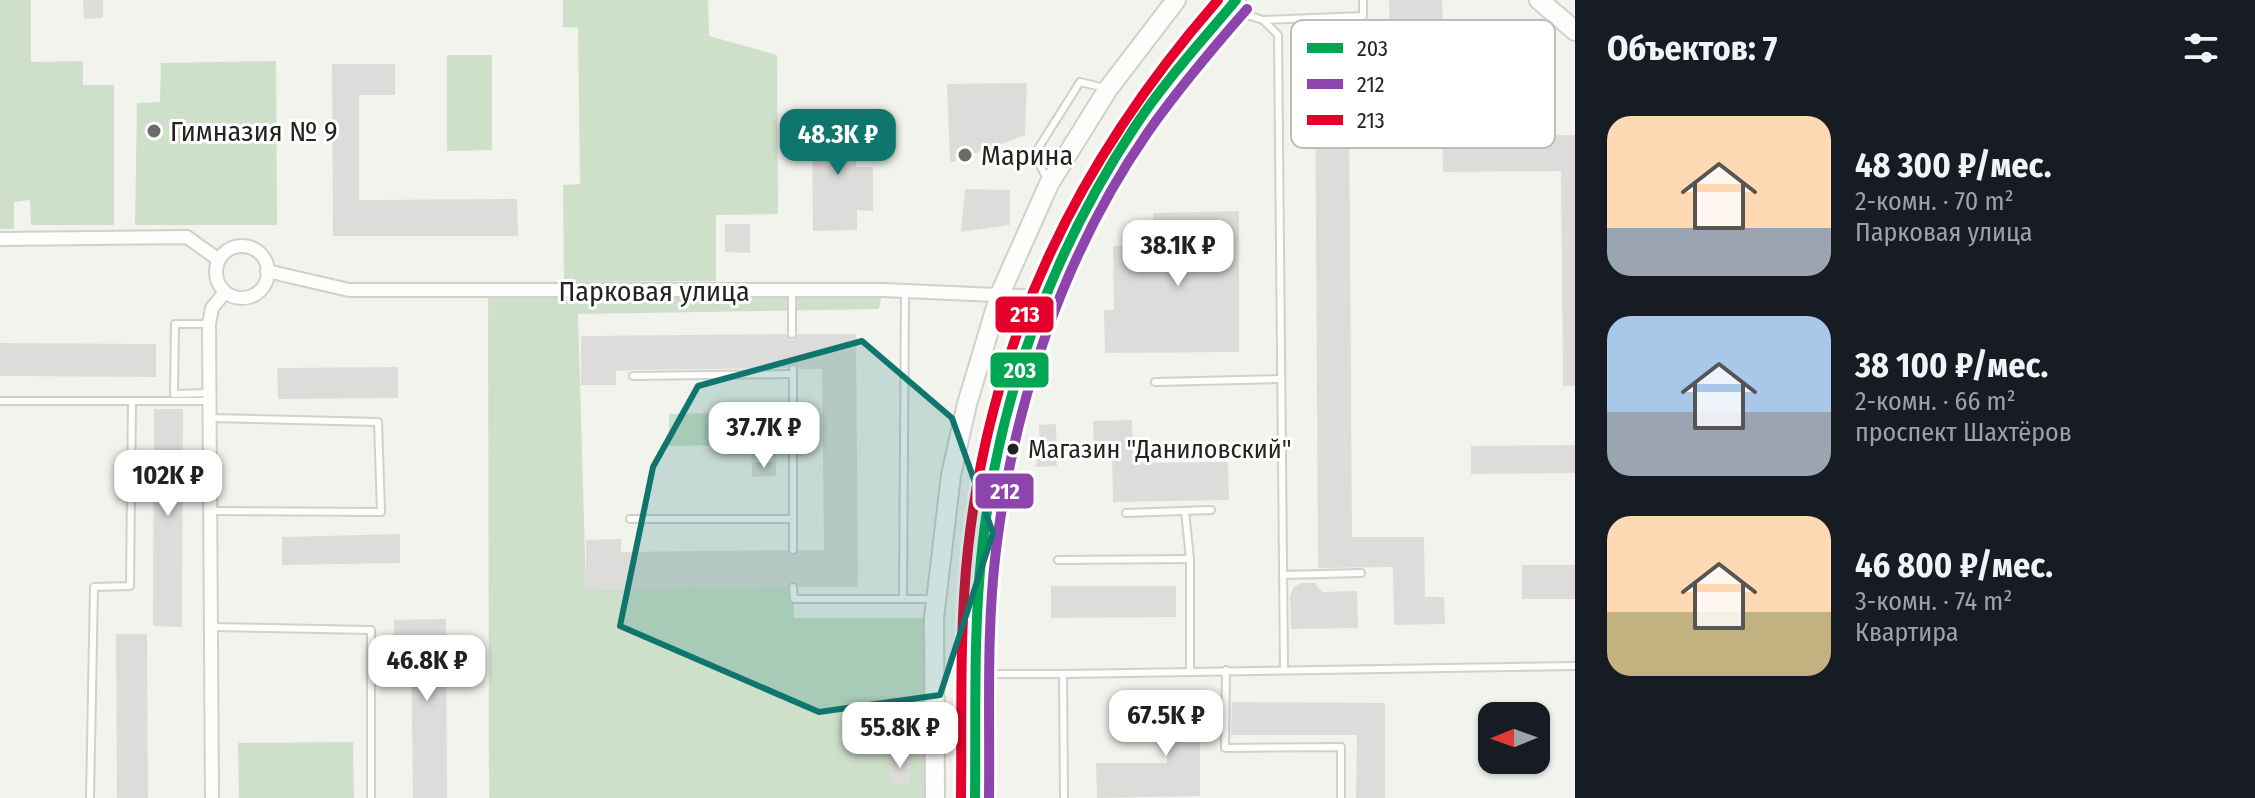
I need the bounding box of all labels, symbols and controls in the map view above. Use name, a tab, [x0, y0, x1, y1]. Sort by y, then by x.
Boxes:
legend	[1291, 20, 1555, 148]
icon: filters	[2179, 26, 2223, 70]
text: Объектов: 7	[1607, 28, 1777, 69]
text: 203	[1357, 35, 1388, 62]
text: 212	[1357, 71, 1385, 98]
text: 213	[1357, 107, 1385, 134]
pin: 48.3K ₽	[764, 109, 912, 177]
place label: Гимназия № 9	[170, 115, 338, 148]
text: 48.3K ₽	[798, 119, 878, 150]
marker: Гимназия № 9	[145, 122, 163, 140]
place label: Марина	[981, 139, 1073, 172]
text: 48 300 ₽/мес.	[1855, 145, 2051, 186]
marker: Марина	[956, 146, 974, 164]
icon: home	[1671, 148, 1767, 244]
text: 2-комн. · 70 m²	[1855, 186, 2014, 217]
text: Парковая улица	[1855, 217, 2033, 248]
pin: 38.1K ₽	[1104, 220, 1252, 288]
text: 38.1K ₽	[1141, 230, 1215, 261]
street label: Парковая улица	[558, 275, 750, 308]
line badge: 213	[994, 295, 1055, 334]
text: 213	[1009, 301, 1040, 328]
text: 38 100 ₽/мес.	[1855, 345, 2048, 386]
icon: home	[1671, 348, 1767, 444]
line badge: 203	[989, 351, 1050, 389]
text: 203	[1003, 357, 1036, 384]
text: 2-комн. · 66 m²	[1855, 386, 2016, 417]
pin: 37.7K ₽	[690, 402, 838, 470]
text: 37.7K ₽	[727, 412, 801, 443]
text: проспект Шахтёров	[1855, 417, 2072, 448]
place label: Магазин "Даниловский"	[1028, 434, 1292, 465]
marker: Магазин "Даниловский"	[1005, 441, 1021, 457]
pin: 102K ₽	[103, 450, 233, 518]
text: 102K ₽	[132, 460, 204, 491]
line badge: 212	[974, 472, 1035, 510]
text: 212	[989, 478, 1020, 505]
text: 46 800 ₽/мес.	[1855, 545, 2053, 586]
icon: home	[1671, 548, 1767, 644]
text: 3-комн. · 74 m²	[1855, 586, 2013, 617]
text: Квартира	[1855, 617, 1959, 648]
pin: 46.8K ₽	[353, 635, 501, 703]
text: 46.8K ₽	[386, 645, 468, 676]
pin: 67.5K ₽	[1092, 690, 1240, 758]
text: 67.5K ₽	[1127, 700, 1205, 731]
pin: 55.8K ₽	[826, 702, 974, 770]
north arrow	[1478, 702, 1550, 774]
map controls	[1478, 702, 1550, 774]
text: 55.8K ₽	[860, 712, 940, 743]

